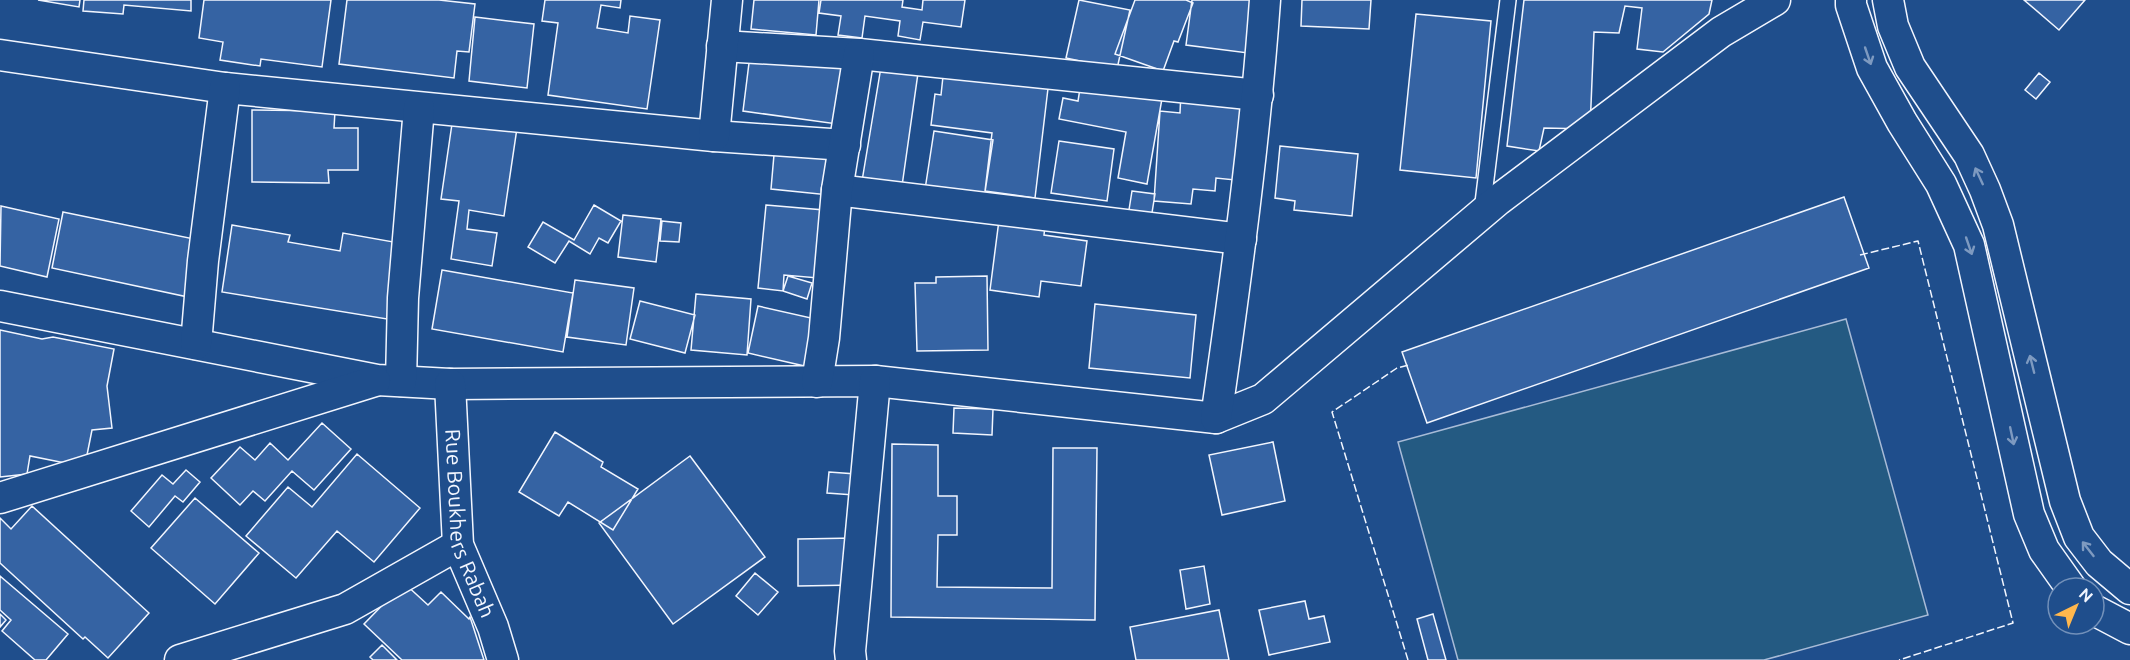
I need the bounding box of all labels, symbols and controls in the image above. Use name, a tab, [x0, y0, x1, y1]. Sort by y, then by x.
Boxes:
one-way arrow	[1863, 46, 1874, 65]
one-way arrow	[1972, 168, 1984, 186]
one-way arrow	[1964, 236, 1975, 255]
one-way arrow	[2025, 354, 2037, 373]
one-way arrow	[2007, 426, 2018, 445]
street label: Rue Boukhers Rabah	[441, 428, 501, 621]
one-way arrow	[2082, 541, 2095, 557]
north arrow	[2046, 576, 2106, 636]
text: N	[2076, 584, 2097, 606]

